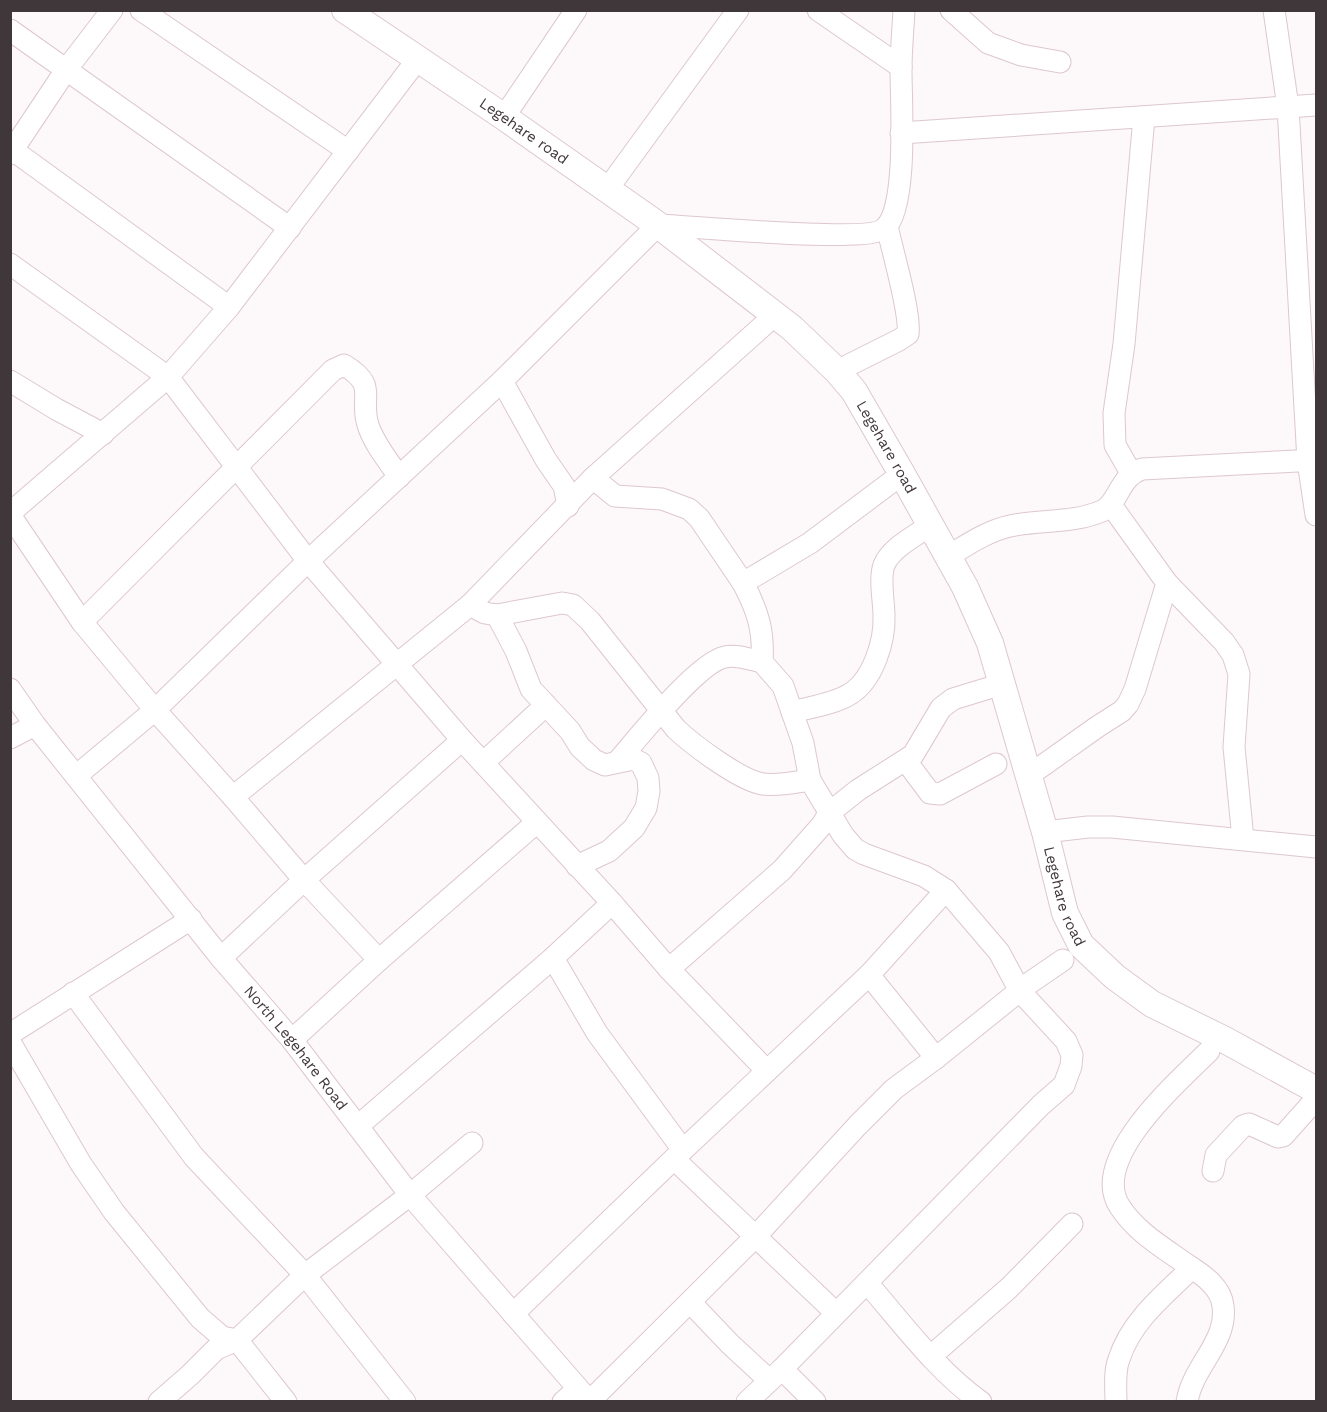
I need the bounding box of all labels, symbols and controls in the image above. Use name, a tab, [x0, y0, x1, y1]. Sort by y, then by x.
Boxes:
street label: Legehare road	[476, 94, 572, 168]
street label: Legehare road	[853, 397, 920, 497]
street label: Legehare road	[1040, 845, 1089, 949]
street label: North Legehare Road	[240, 982, 351, 1114]

